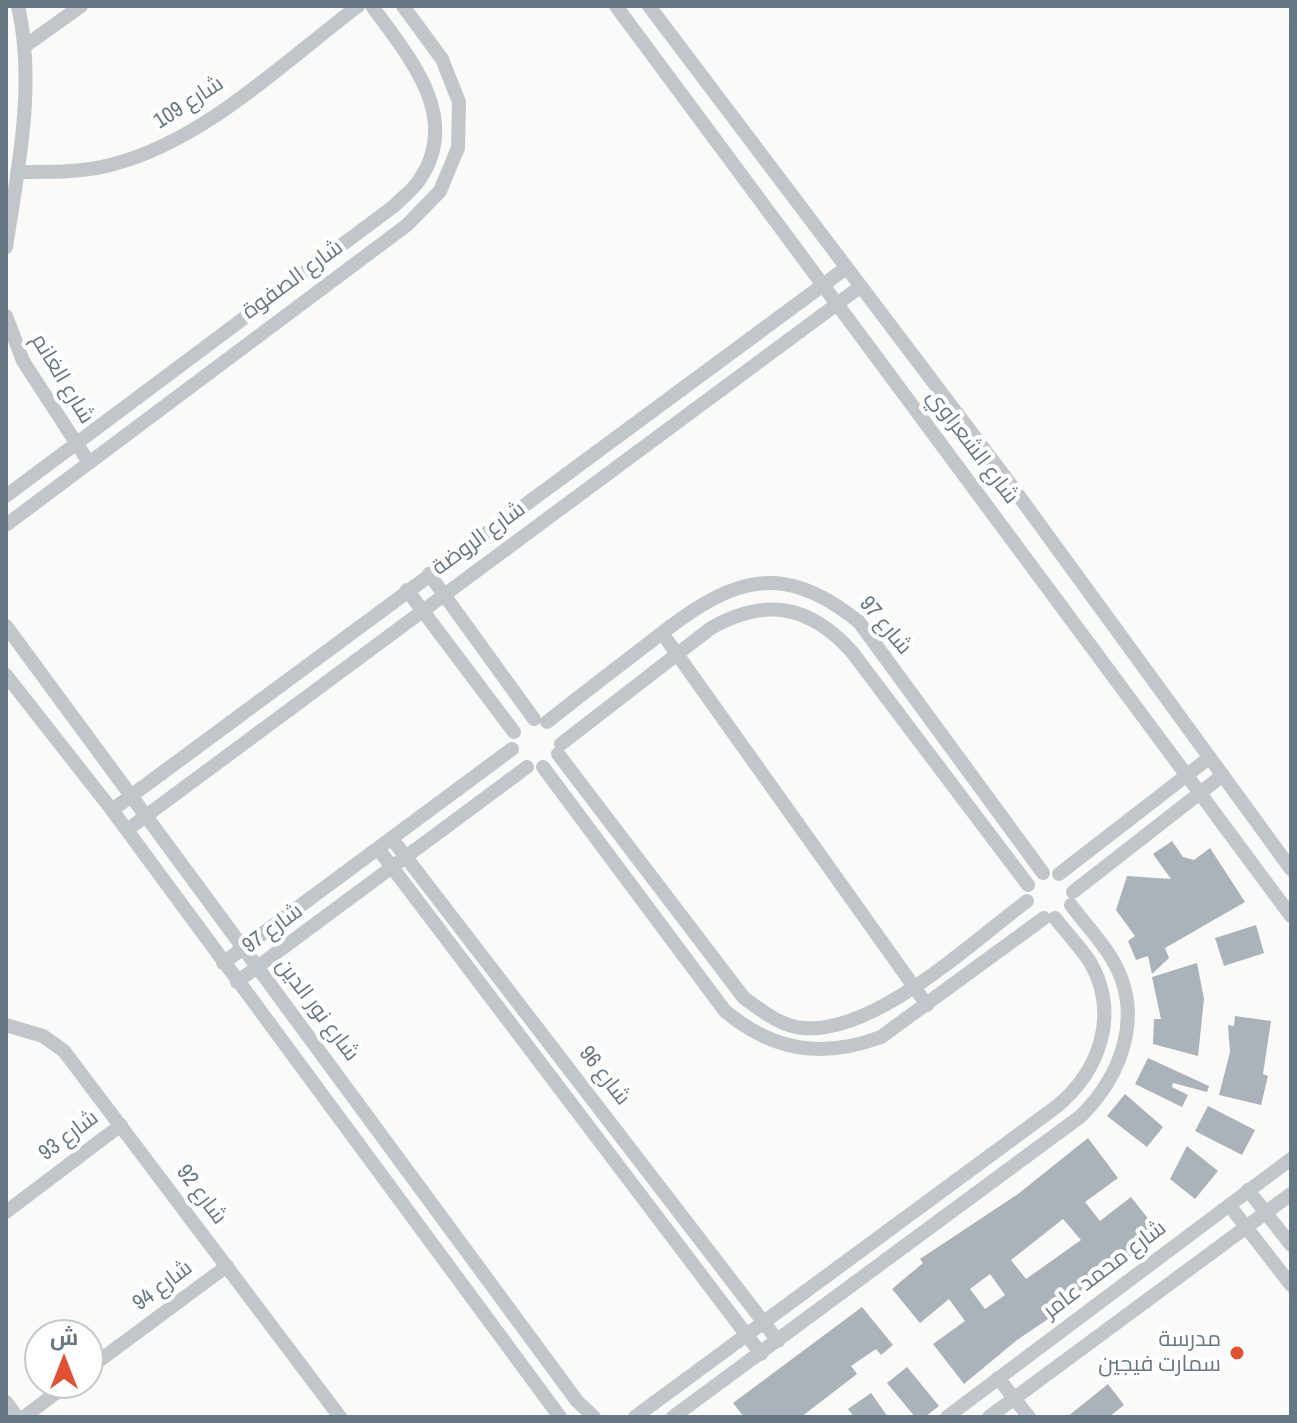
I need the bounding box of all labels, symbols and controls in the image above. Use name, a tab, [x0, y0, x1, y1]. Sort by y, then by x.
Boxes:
street label: شارع 109	[149, 71, 229, 135]
street label: شارع الصفوة	[238, 235, 348, 325]
street label: شارع الغانم	[25, 329, 99, 429]
street label: شارع الشعراوي	[920, 384, 1024, 510]
street label: شارع الروضة	[427, 496, 531, 582]
street label: شارع 97	[853, 592, 917, 660]
street label: شارع 97	[238, 898, 308, 960]
street label: شارع نور الدين	[270, 953, 364, 1067]
street label: شارع 96	[573, 1041, 635, 1111]
street label: شارع 93	[34, 1105, 104, 1167]
street label: شارع 92	[170, 1160, 232, 1230]
street label: شارع محمد عامر	[1038, 1215, 1172, 1325]
street label: شارع 94	[128, 1255, 198, 1317]
north arrow	[24, 1319, 104, 1399]
text: ش	[50, 1322, 78, 1352]
place label: مدرسة سمارت فيجين	[1098, 1327, 1221, 1378]
marker: مدرسة سمارت فيجين	[1228, 1344, 1246, 1362]

